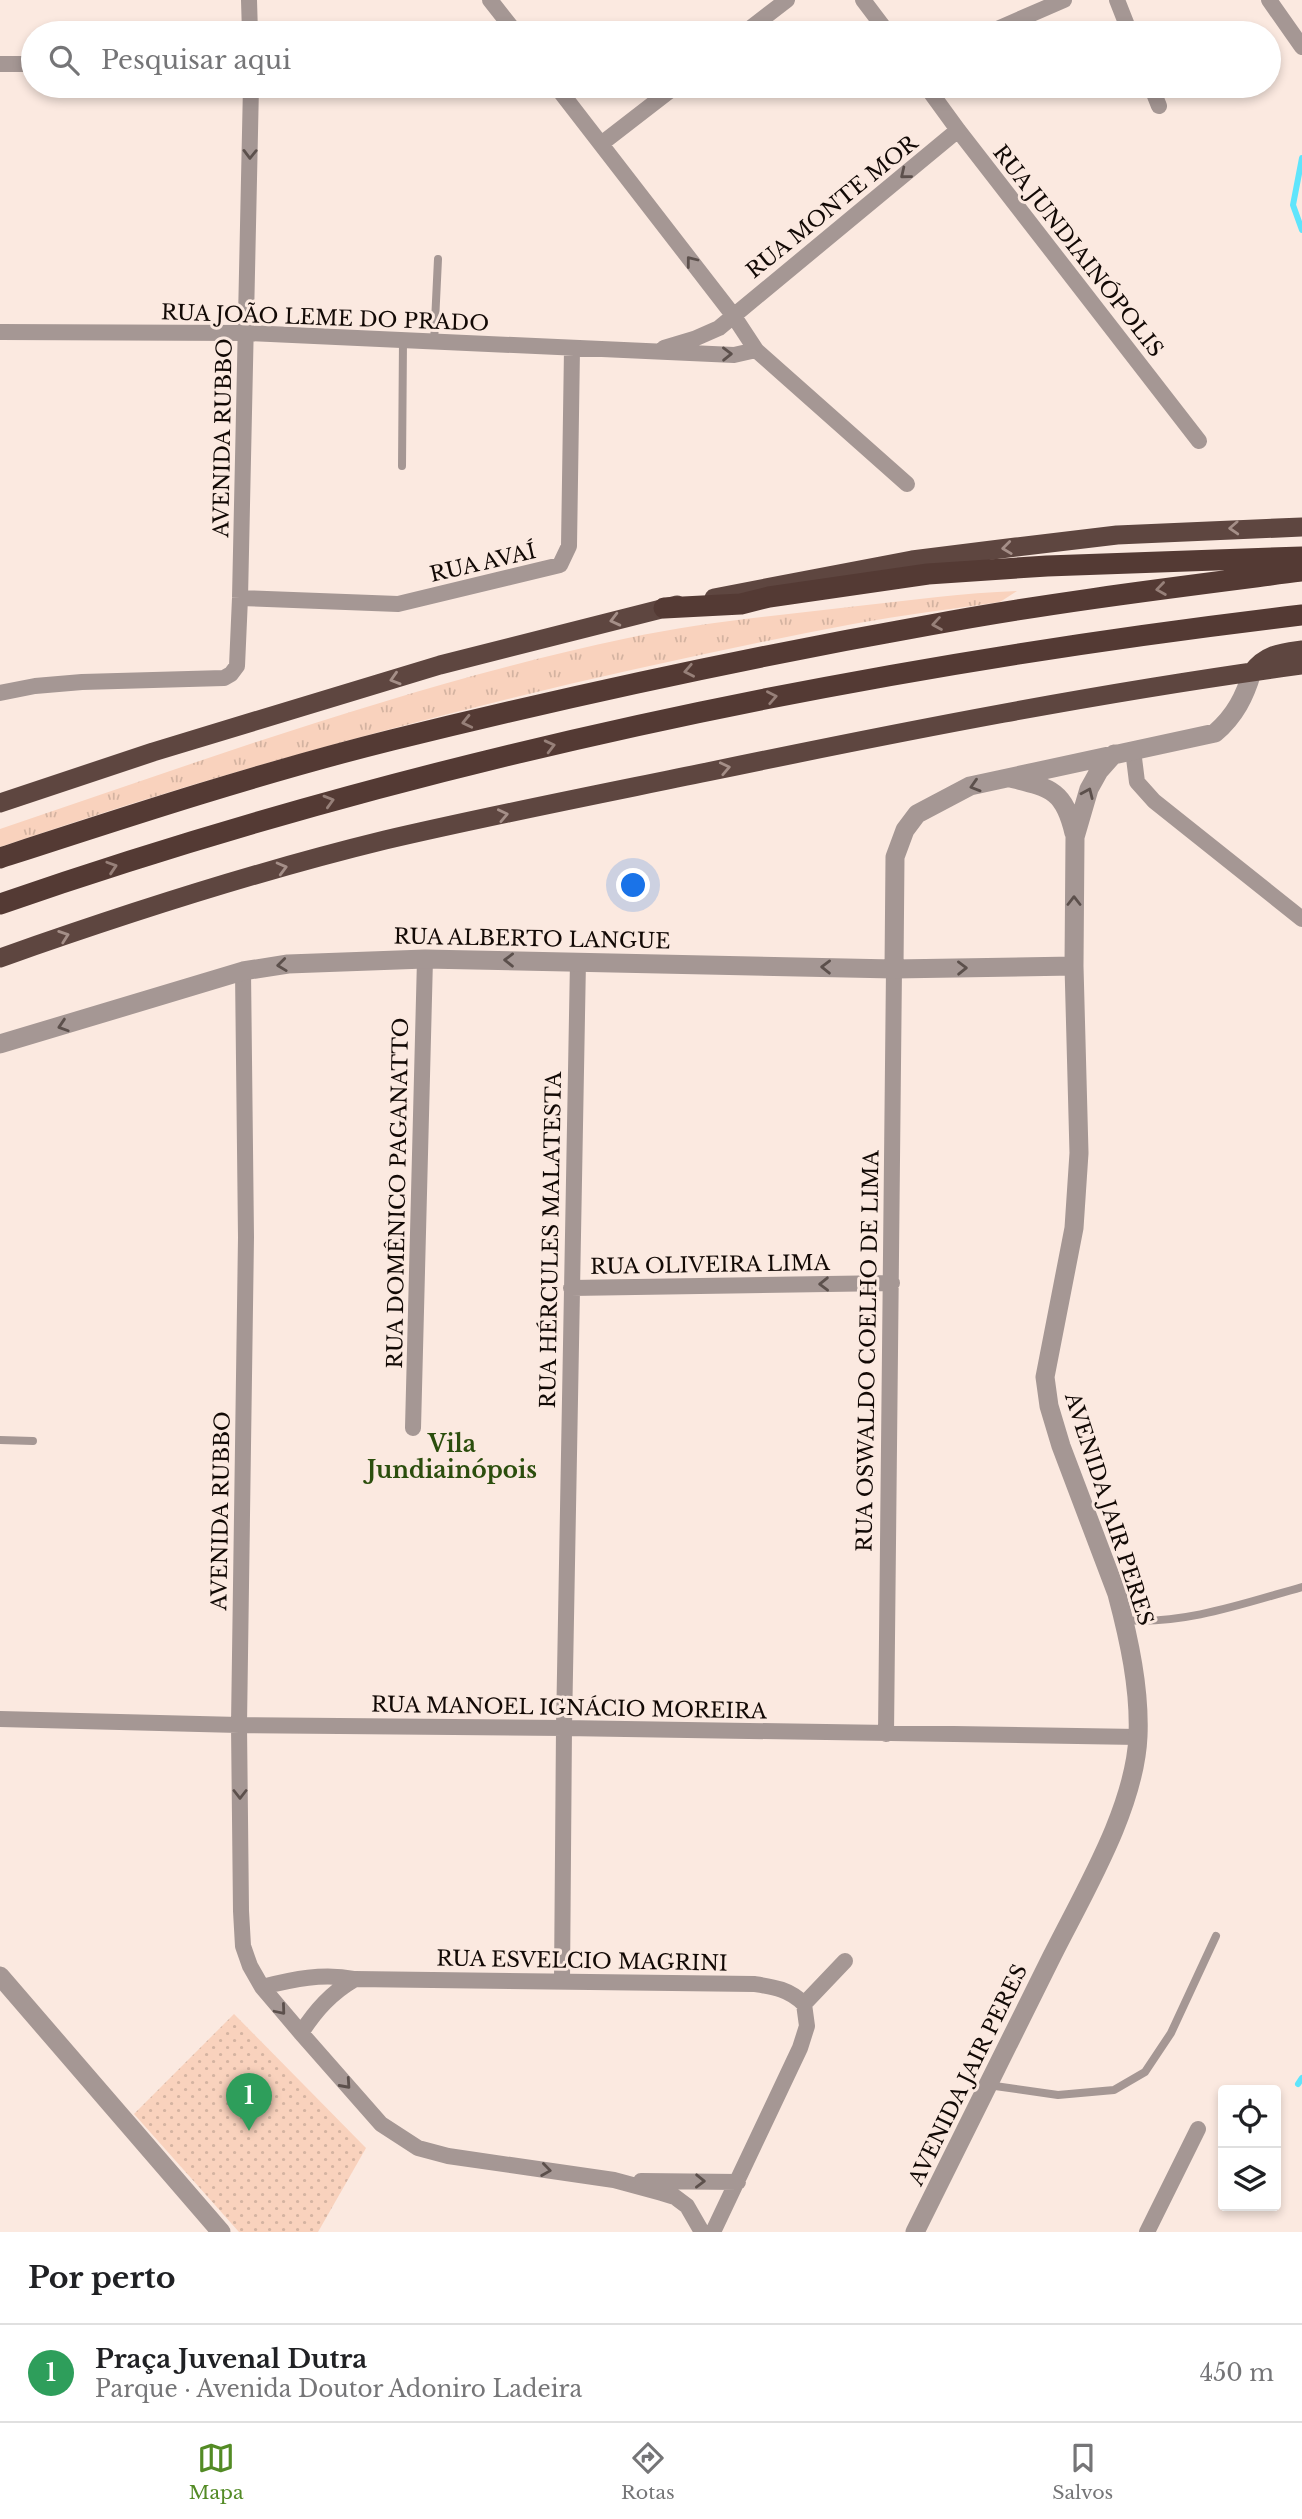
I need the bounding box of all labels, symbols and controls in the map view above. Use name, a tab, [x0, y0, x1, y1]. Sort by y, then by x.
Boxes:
search box	[21, 21, 1281, 98]
icon: search	[45, 41, 83, 79]
text: Pesquisar aqui	[101, 44, 291, 76]
street label: RUA MONTE MOR	[741, 129, 924, 284]
street label: RUA JUNDIAINÓPOLIS	[987, 140, 1169, 362]
one-way arrow	[242, 149, 257, 160]
one-way arrow	[901, 166, 914, 178]
one-way arrow	[687, 257, 700, 269]
street label: RUA JOÃO LEME DO PRADO	[161, 299, 489, 337]
street label: AVENIDA RUBBO	[208, 338, 238, 539]
one-way arrow	[722, 347, 733, 362]
one-way arrow	[1228, 521, 1239, 536]
street label: RUA AVAÍ	[427, 538, 539, 588]
one-way arrow	[1001, 540, 1013, 555]
one-way arrow	[1156, 581, 1167, 596]
one-way arrow	[609, 612, 621, 626]
one-way arrow	[931, 616, 943, 631]
one-way arrow	[683, 663, 695, 678]
one-way arrow	[390, 670, 402, 685]
one-way arrow	[766, 691, 778, 706]
one-way arrow	[462, 714, 474, 728]
one-way arrow	[544, 740, 556, 754]
one-way arrow	[719, 762, 731, 777]
one-way arrow	[970, 777, 982, 792]
one-way arrow	[1080, 788, 1094, 800]
one-way arrow	[323, 795, 335, 810]
one-way arrow	[497, 808, 509, 823]
one-way arrow	[105, 861, 117, 876]
one-way arrow	[275, 862, 287, 876]
your location	[616, 868, 650, 902]
one-way arrow	[1066, 896, 1082, 906]
street label: RUA ALBERTO LANGUE	[393, 924, 671, 954]
one-way arrow	[58, 930, 70, 944]
one-way arrow	[504, 952, 514, 968]
one-way arrow	[276, 957, 288, 972]
one-way arrow	[820, 959, 830, 975]
one-way arrow	[957, 960, 968, 975]
street label: RUA DOMÊNICO PAGANATTO	[382, 1017, 414, 1369]
one-way arrow	[58, 1018, 70, 1032]
street label: RUA HÉRCULES MALATESTA	[535, 1071, 567, 1409]
street label: RUA OSWALDO COELHO DE LIMA	[851, 1149, 885, 1552]
street label: RUA OLIVEIRA LIMA	[590, 1250, 831, 1280]
one-way arrow	[818, 1277, 829, 1292]
street label: AVENIDA JAIR PERES	[1059, 1388, 1159, 1629]
street label: AVENIDA RUBBO	[206, 1411, 236, 1612]
district label: Vila Jundiainópois	[363, 1430, 537, 1484]
street label: RUA MANOEL IGNÁCIO MOREIRA	[371, 1692, 768, 1724]
one-way arrow	[232, 1789, 248, 1799]
street label: RUA ESVELCIO MAGRINI	[436, 1945, 728, 1977]
street label: AVENIDA JAIR PERES	[903, 1960, 1033, 2191]
one-way arrow	[273, 2001, 285, 2014]
pin: 1	[226, 2073, 272, 2131]
one-way arrow	[338, 2076, 350, 2089]
map controls	[1218, 2085, 1281, 2211]
button: locate	[1218, 2085, 1281, 2148]
button: layers	[1218, 2148, 1281, 2211]
one-way arrow	[541, 2163, 552, 2178]
one-way arrow	[695, 2174, 706, 2189]
text: Por perto	[28, 2259, 176, 2296]
text: Praça Juvenal Dutra	[95, 2343, 367, 2375]
text: 1	[46, 2359, 56, 2387]
text: 450 m	[1200, 2359, 1274, 2387]
text: Parque · Avenida Doutor Adoniro Ladeira	[95, 2375, 582, 2403]
tab: Mapa	[189, 2439, 243, 2504]
tab: Rotas	[621, 2439, 675, 2504]
tab: Salvos	[1052, 2439, 1113, 2504]

